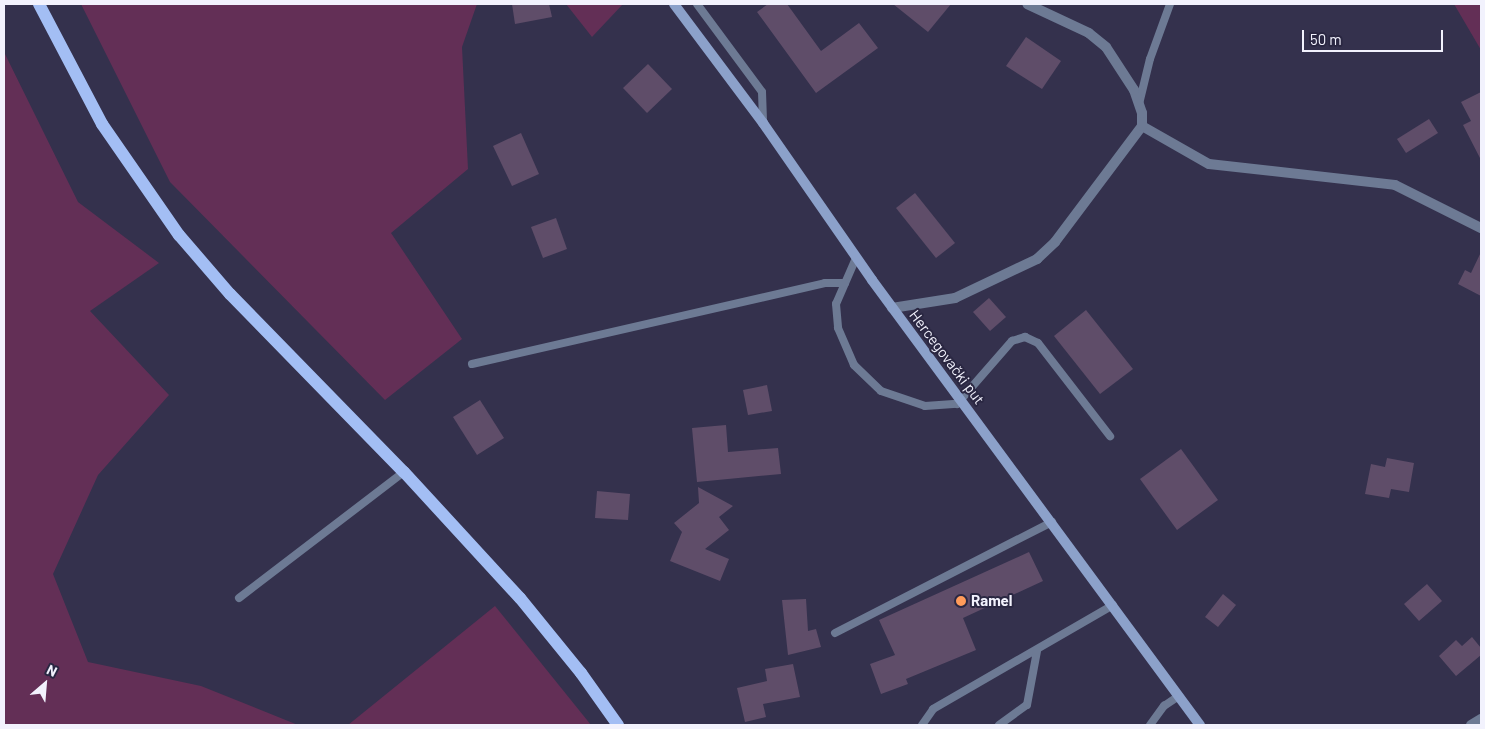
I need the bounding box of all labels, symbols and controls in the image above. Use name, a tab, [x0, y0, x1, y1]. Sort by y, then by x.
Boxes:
scale bar	[1305, 20, 1446, 52]
text: 50 m	[1310, 30, 1342, 48]
street label: Hercegovački put	[906, 306, 988, 408]
place label: Ramel	[971, 592, 1012, 610]
marker: Ramel	[955, 595, 967, 607]
north arrow	[20, 659, 70, 709]
text: N	[44, 661, 60, 680]

